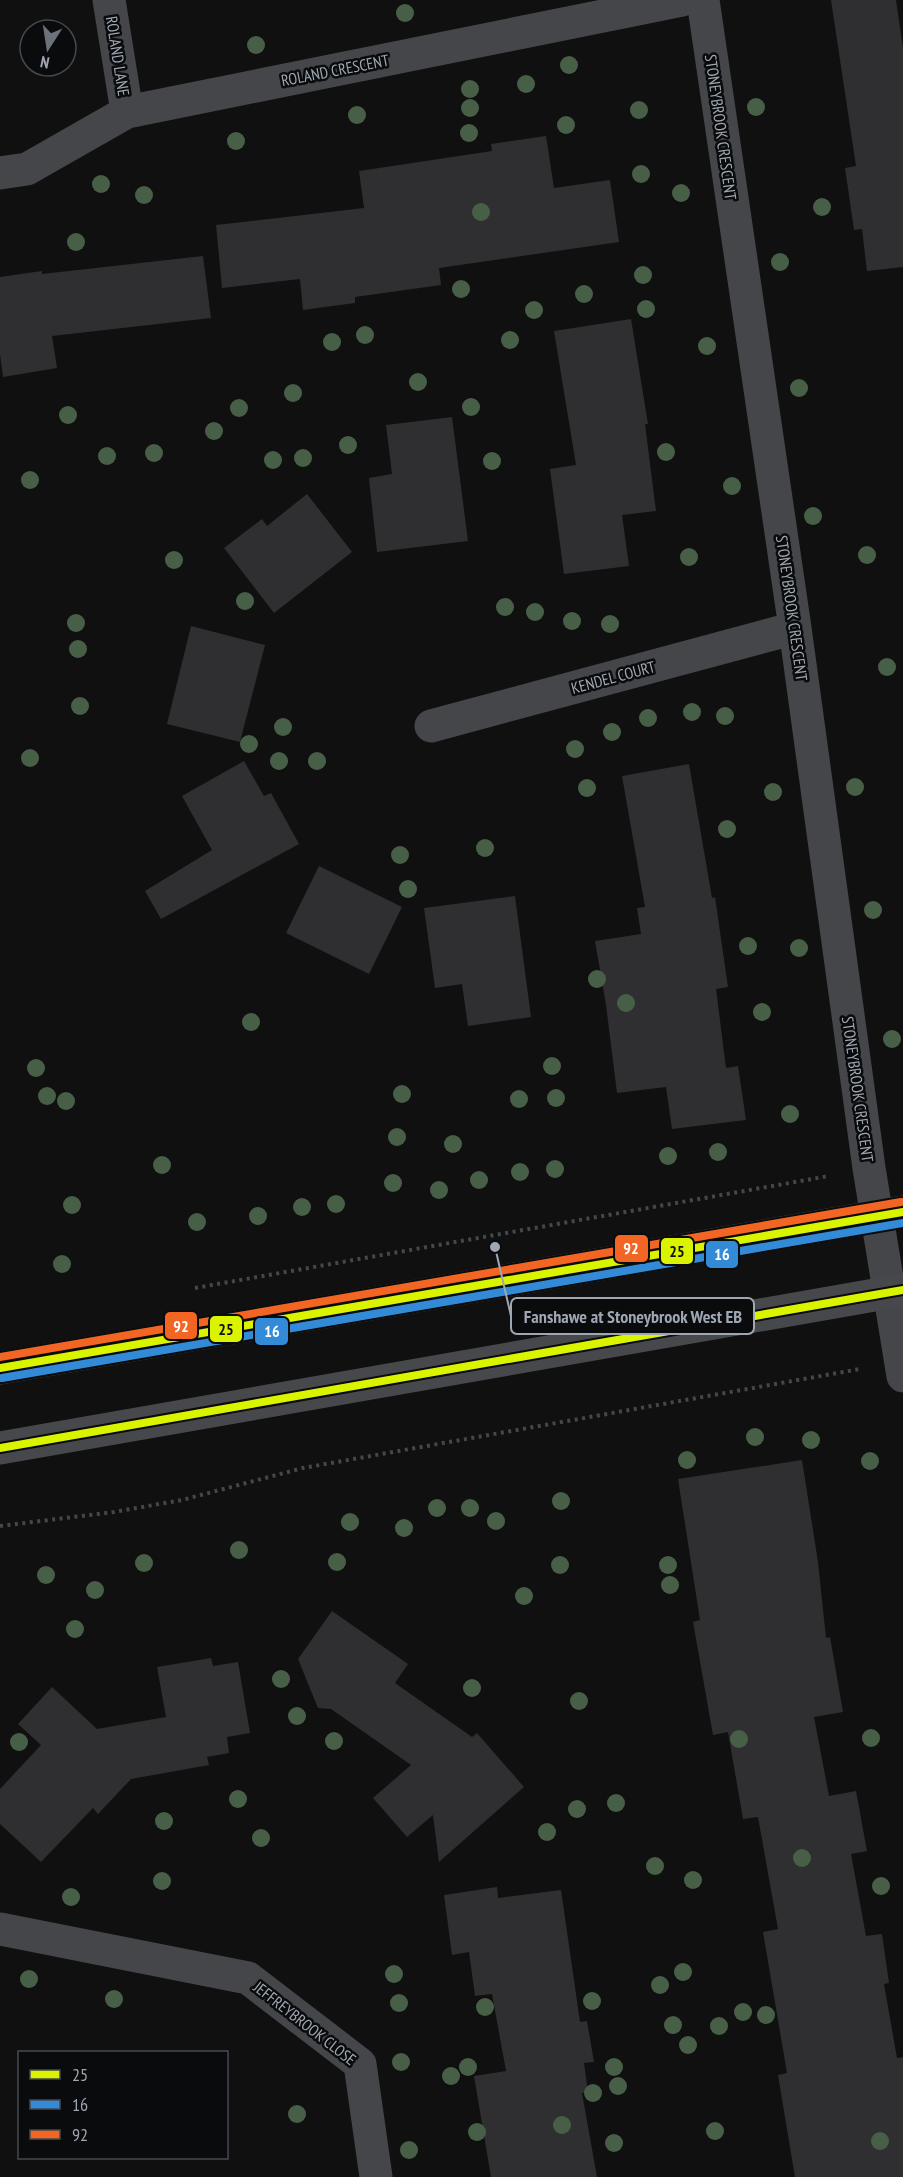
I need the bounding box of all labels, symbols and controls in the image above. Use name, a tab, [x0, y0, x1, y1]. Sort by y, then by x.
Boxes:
street label: ROLAND LANE	[102, 15, 134, 97]
north arrow	[18, 18, 78, 78]
street label: ROLAND CRESCENT	[279, 50, 391, 90]
text: N	[39, 52, 51, 73]
street label: STONEYBROOK CRESCENT	[701, 53, 741, 201]
street label: STONEYBROOK CRESCENT	[772, 534, 812, 682]
street label: KENDEL COURT	[569, 656, 657, 698]
street label: STONEYBROOK CRESCENT	[838, 1015, 878, 1163]
line badge: 92	[614, 1234, 649, 1263]
line badge: 25	[660, 1237, 694, 1265]
text: 92	[623, 1238, 639, 1258]
line badge: 16	[705, 1240, 739, 1269]
text: 25	[669, 1241, 685, 1261]
text: 16	[714, 1244, 730, 1264]
callout: Fanshawe at Stoneybrook West EB	[511, 1298, 754, 1334]
text: Fanshawe at Stoneybrook West EB	[524, 1305, 742, 1328]
line badge: 92	[164, 1311, 198, 1340]
line badge: 25	[209, 1315, 243, 1343]
text: 92	[173, 1316, 189, 1336]
line badge: 16	[254, 1317, 289, 1346]
text: 25	[218, 1319, 234, 1339]
text: 16	[264, 1321, 280, 1341]
street label: JEFFREYBROOK CLOSE	[249, 1976, 360, 2069]
legend	[18, 2051, 228, 2159]
text: 25	[72, 2063, 88, 2086]
text: 16	[72, 2093, 88, 2116]
text: 92	[72, 2123, 88, 2146]

